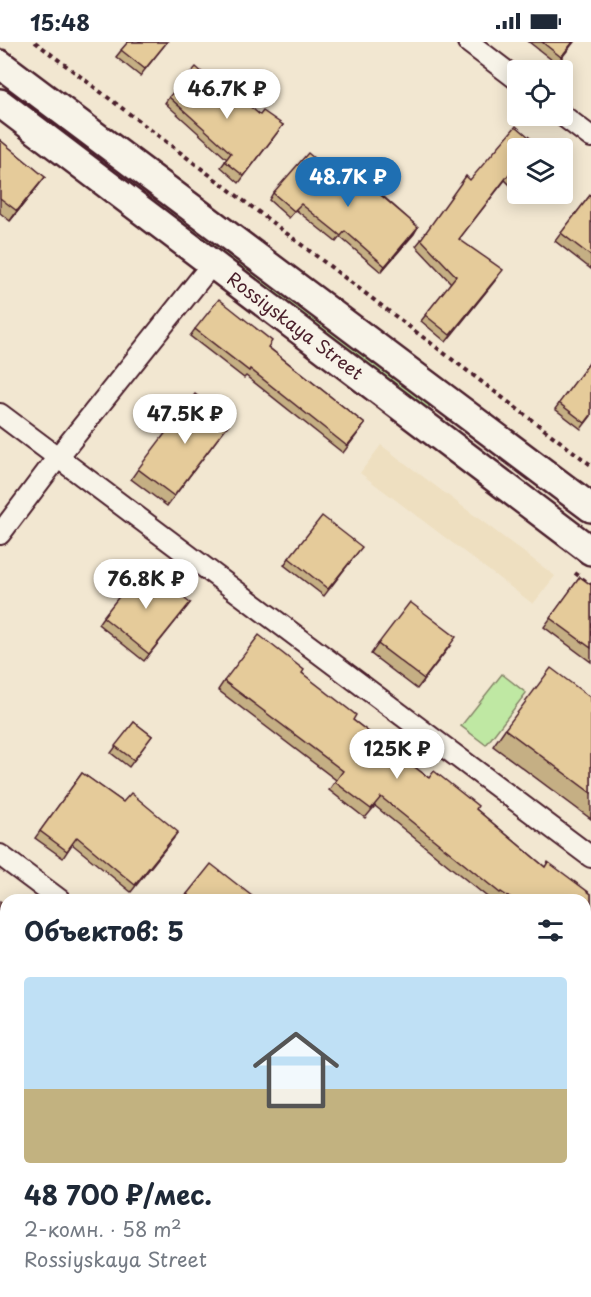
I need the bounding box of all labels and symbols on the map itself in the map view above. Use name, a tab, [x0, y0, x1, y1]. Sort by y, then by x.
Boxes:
pin: 46.7K ₽	[172, 69, 282, 120]
pin: 48.7K ₽	[293, 157, 403, 208]
street label: Rossiyskaya Street	[222, 265, 370, 386]
pin: 47.5K ₽	[130, 394, 240, 445]
pin: 76.8K ₽	[91, 559, 201, 610]
pin: 125K ₽	[348, 729, 446, 780]

